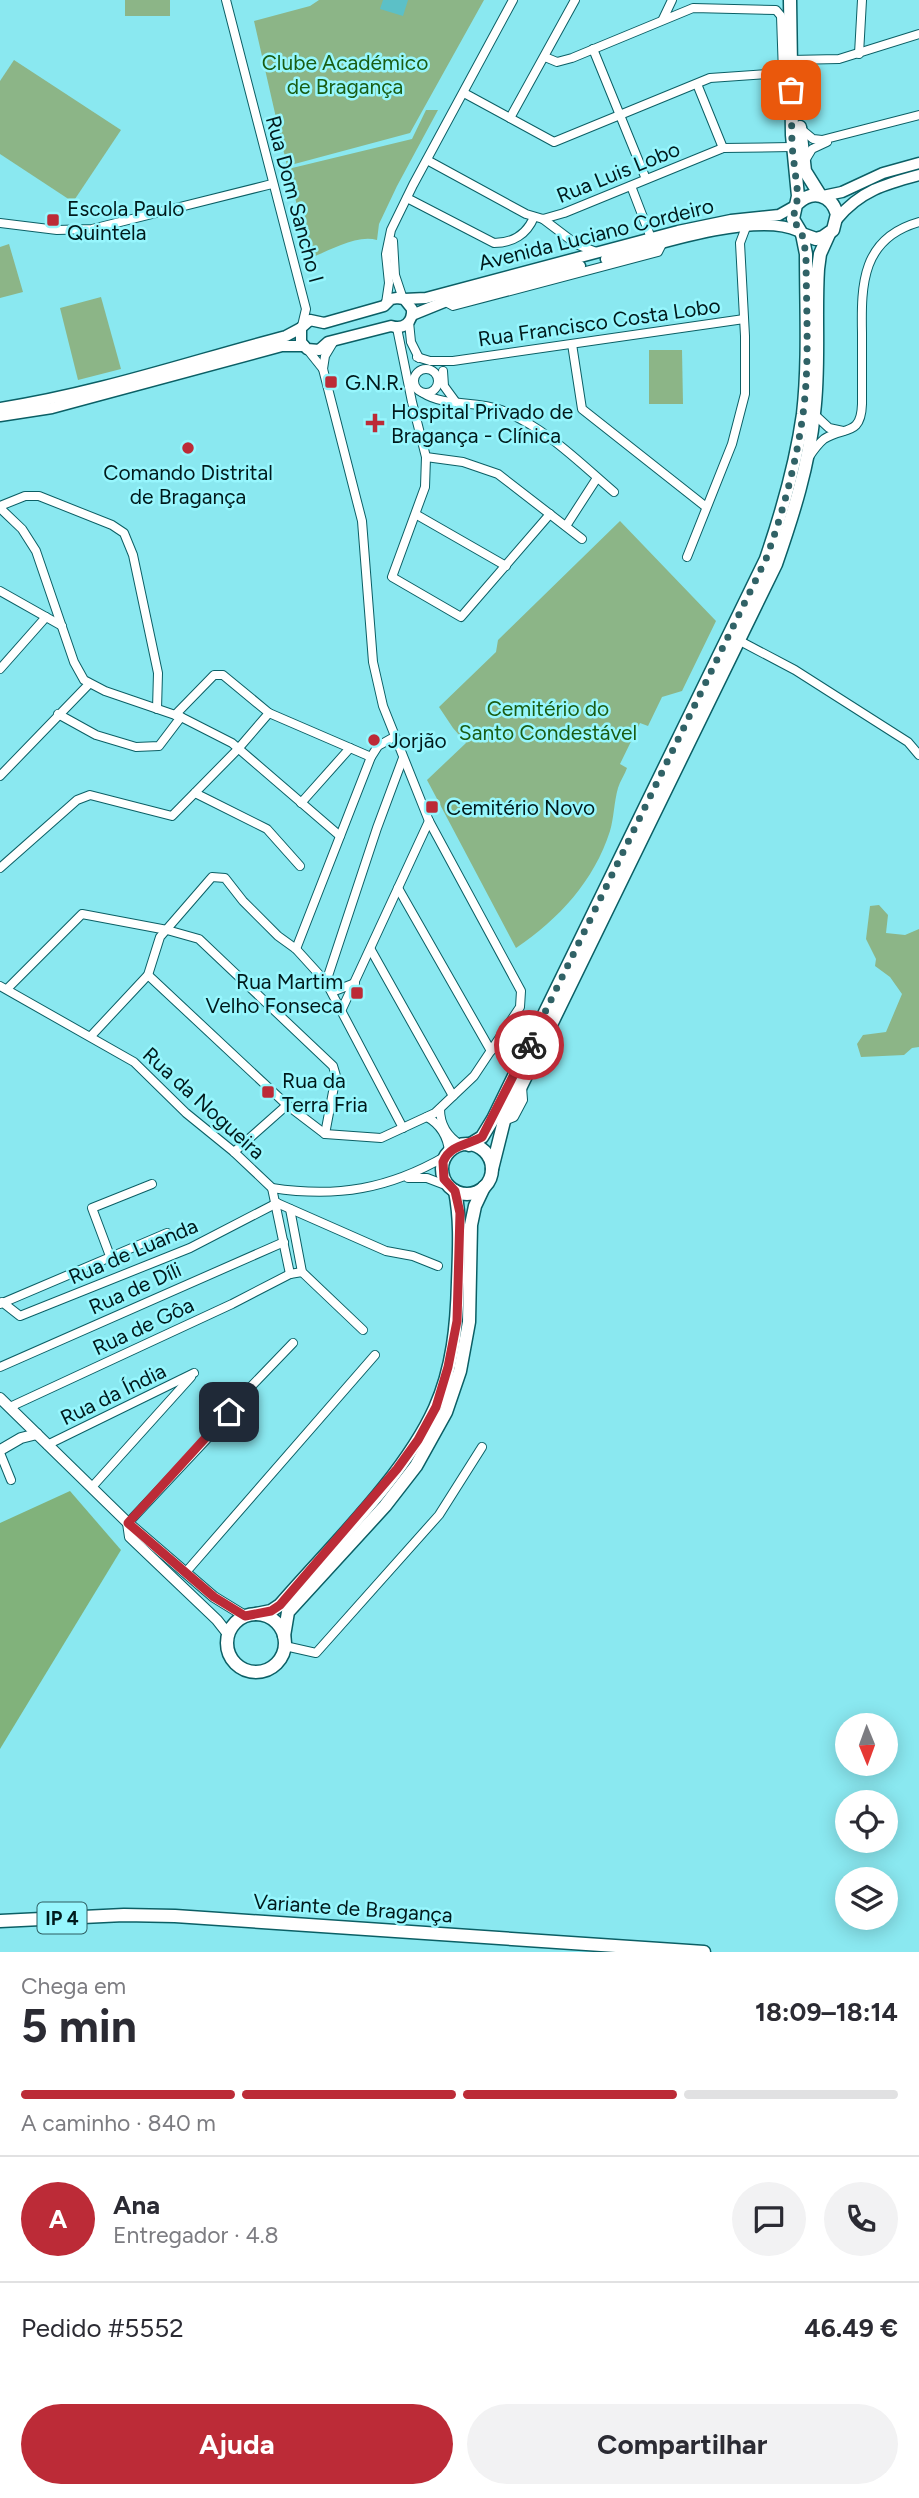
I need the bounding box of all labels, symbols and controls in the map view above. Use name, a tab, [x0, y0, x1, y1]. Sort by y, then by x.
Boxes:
park label: Clube Académico de Bragança	[262, 50, 428, 99]
pin	[761, 60, 821, 120]
icon: bag	[772, 71, 810, 109]
street label: Rua Dom Sancho I	[261, 113, 329, 285]
street label: Rua Luis Lobo	[553, 136, 683, 208]
street label: Avenida Luciano Cordeiro	[476, 193, 716, 275]
place label: Escola Paulo Quintela	[67, 196, 184, 245]
marker: Escola Paulo Quintela	[45, 212, 61, 228]
street label: Rua Francisco Costa Lobo	[476, 293, 722, 351]
place label: G.N.R.	[345, 370, 403, 395]
marker: G.N.R.	[323, 374, 339, 390]
place label: Hospital Privado de Bragança - Clínica	[391, 399, 573, 448]
marker: Hospital Privado de Bragança - Clínica	[365, 413, 385, 433]
marker: Comando Distrital de Bragança	[180, 440, 196, 456]
place label: Comando Distrital de Bragança	[103, 460, 273, 509]
park label: Cemitério do Santo Condestável	[459, 696, 637, 745]
place label: Jorjão	[388, 728, 447, 753]
marker: Jorjão	[366, 732, 382, 748]
place label: Cemitério Novo	[446, 795, 595, 820]
marker: Cemitério Novo	[424, 799, 440, 815]
place label: Rua Martim Velho Fonseca	[206, 969, 343, 1018]
marker: Rua Martim Velho Fonseca	[349, 985, 365, 1001]
courier	[494, 1010, 564, 1080]
icon: bike	[510, 1026, 548, 1064]
street label: Rua da Nogueira	[138, 1042, 270, 1164]
place label: Rua da Terra Fria	[282, 1068, 368, 1117]
marker: Rua da Terra Fria	[260, 1084, 276, 1100]
street label: Rua de Luanda	[65, 1213, 201, 1289]
street label: Rua de Díli	[85, 1257, 185, 1319]
street label: Rua de Gôa	[89, 1292, 197, 1360]
street label: Rua da Índia	[56, 1358, 170, 1430]
pin	[199, 1382, 259, 1442]
icon: home	[210, 1393, 248, 1431]
north arrow	[835, 1713, 898, 1776]
map controls	[835, 1713, 898, 1930]
button: locate	[835, 1790, 898, 1853]
button: layers	[835, 1867, 898, 1930]
street label: Variante de Bragança	[252, 1889, 454, 1927]
road number: IP 4	[38, 1902, 86, 1934]
text: Chega em	[21, 1972, 126, 2000]
text: 18:09–18:14	[755, 1996, 898, 2028]
text: 5 min	[21, 1998, 137, 2054]
text: A caminho · 840 m	[21, 2109, 216, 2137]
button: chat	[732, 2182, 806, 2256]
button: phone	[824, 2182, 898, 2256]
text: Ana	[113, 2189, 160, 2221]
text: A	[49, 2203, 67, 2235]
text: Entregador · 4.8	[113, 2221, 279, 2249]
text: Pedido #5552	[21, 2312, 184, 2344]
text: 46.49 €	[804, 2312, 898, 2344]
button: Ajuda	[21, 2404, 453, 2484]
button: Compartilhar	[467, 2404, 898, 2484]

